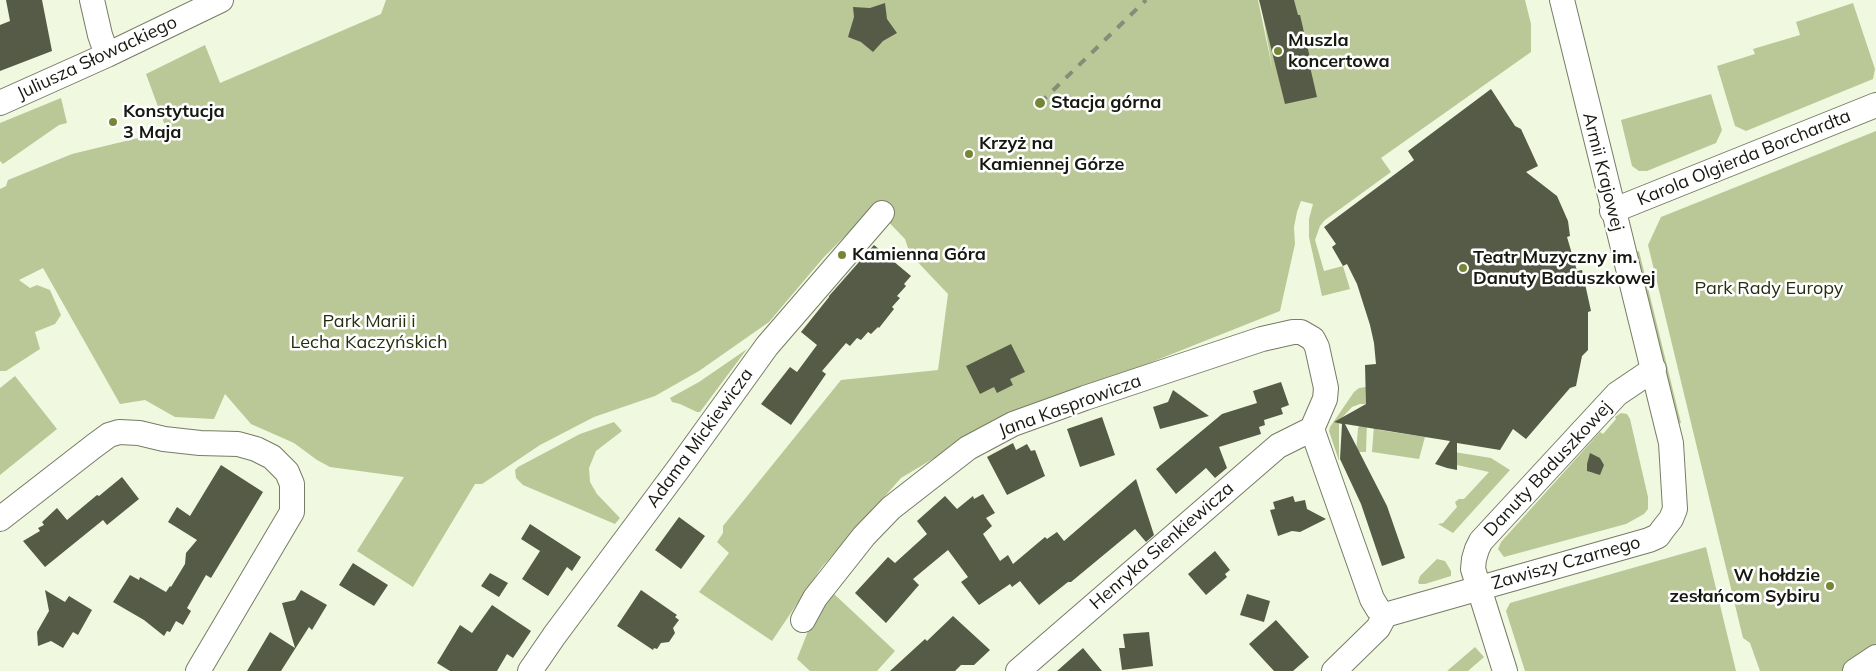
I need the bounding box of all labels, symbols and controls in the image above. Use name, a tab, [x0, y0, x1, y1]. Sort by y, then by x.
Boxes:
street label: Juliusza Słowackiego	[14, 11, 180, 105]
place label: Muszla koncertowa	[1288, 30, 1390, 72]
marker: Muszla koncertowa	[1272, 45, 1284, 57]
place label: Stacja górna	[1051, 92, 1161, 114]
marker: Stacja górna	[1033, 96, 1047, 110]
place label: Konstytucja 3 Maja	[123, 101, 225, 144]
street label: Karola Olgierda Borchardta	[1634, 105, 1854, 211]
street label: Armii Krajowej	[1578, 110, 1628, 234]
marker: Konstytucja 3 Maja	[107, 116, 119, 128]
place label: Krzyż na Kamiennej Górze	[979, 133, 1124, 176]
marker: Krzyż na Kamiennej Górze	[963, 148, 975, 160]
place label: Kamienna Góra	[852, 244, 986, 266]
place label: Teatr Muzyczny im. Danuty Baduszkowej	[1473, 247, 1656, 290]
marker: Kamienna Góra	[836, 249, 848, 261]
marker: Teatr Muzyczny im. Danuty Baduszkowej	[1457, 262, 1469, 274]
park label: Park Rady Europy	[1695, 278, 1843, 300]
park label: Park Marii i Lecha Kaczyńskich	[291, 311, 447, 354]
street label: Adama Mickiewicza	[642, 364, 758, 512]
street label: Jana Kasprowicza	[996, 370, 1144, 442]
street label: Danuty Baduszkowej	[1480, 397, 1616, 541]
street label: Henryka Sienkiewicza	[1086, 478, 1238, 614]
street label: Zawiszy Czarnego	[1489, 531, 1643, 595]
place label: W hołdzie zesłańcom Sybiru	[1670, 565, 1820, 608]
marker: W hołdzie zesłańcom Sybiru	[1824, 580, 1836, 592]

